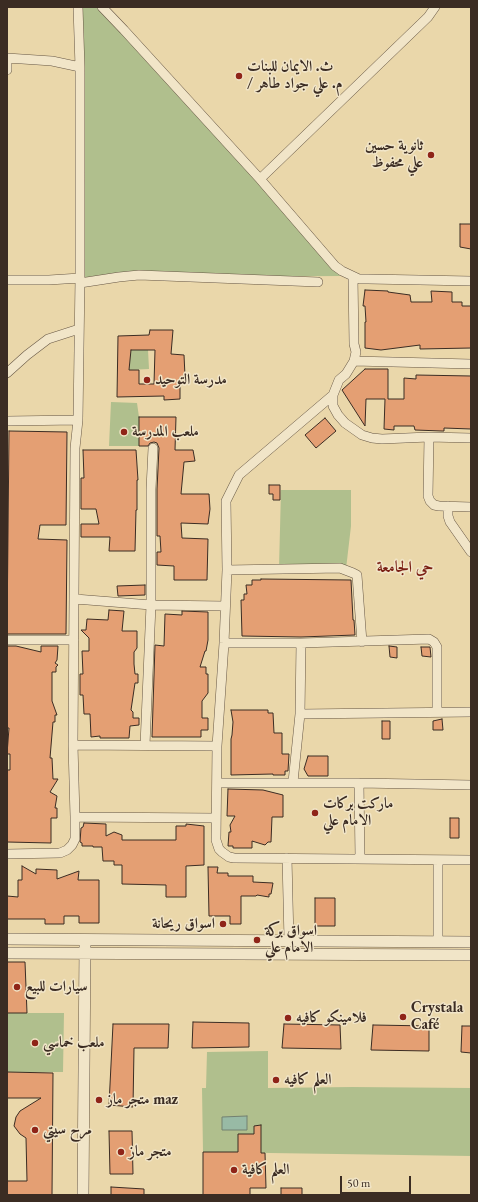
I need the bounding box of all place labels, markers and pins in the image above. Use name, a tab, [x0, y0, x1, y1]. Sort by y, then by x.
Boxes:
place label: ث. الايمان للبنات / م. علي جواد طاهر	[247, 58, 342, 93]
marker: ث. الايمان للبنات / م. علي جواد طاهر	[234, 71, 244, 81]
place label: ثانوية حسين علي محفوظ	[365, 137, 423, 172]
marker: ثانوية حسين علي محفوظ	[426, 150, 436, 160]
place label: مدرسة التوحيد	[155, 371, 227, 389]
marker: مدرسة التوحيد	[142, 375, 152, 385]
place label: ملعب المدرسة	[132, 423, 199, 441]
marker: ملعب المدرسة	[119, 427, 129, 437]
place label: ماركت بركات الامام علي	[323, 795, 393, 830]
marker: ماركت بركات الامام علي	[310, 808, 320, 818]
place label: اسواق ريحانة	[152, 915, 215, 933]
marker: اسواق ريحانة	[218, 919, 228, 929]
place label: اسواق بركة الامام علي	[265, 922, 317, 957]
marker: اسواق بركة الامام علي	[252, 935, 262, 945]
place label: سيارات للبيع	[25, 978, 88, 996]
marker: سيارات للبيع	[12, 982, 22, 992]
place label: Crystala Café	[411, 999, 463, 1034]
place label: فلامينكو كافيه	[296, 1009, 367, 1027]
marker: Crystala Café	[398, 1012, 408, 1022]
marker: فلامينكو كافيه	[283, 1013, 293, 1023]
place label: ملعب خماسي	[43, 1034, 105, 1052]
marker: ملعب خماسي	[30, 1038, 40, 1048]
place label: العلم كافيه	[284, 1071, 332, 1089]
marker: العلم كافيه	[271, 1075, 281, 1085]
place label: متجر ماز maz	[107, 1091, 178, 1109]
marker: متجر ماز maz	[94, 1095, 104, 1105]
place label: مرح سيتي	[43, 1121, 92, 1139]
marker: مرح سيتي	[30, 1125, 40, 1135]
place label: متجر ماز	[129, 1143, 172, 1161]
marker: متجر ماز	[116, 1147, 126, 1157]
place label: العلم كافية	[242, 1161, 290, 1179]
marker: العلم كافية	[229, 1165, 239, 1175]

